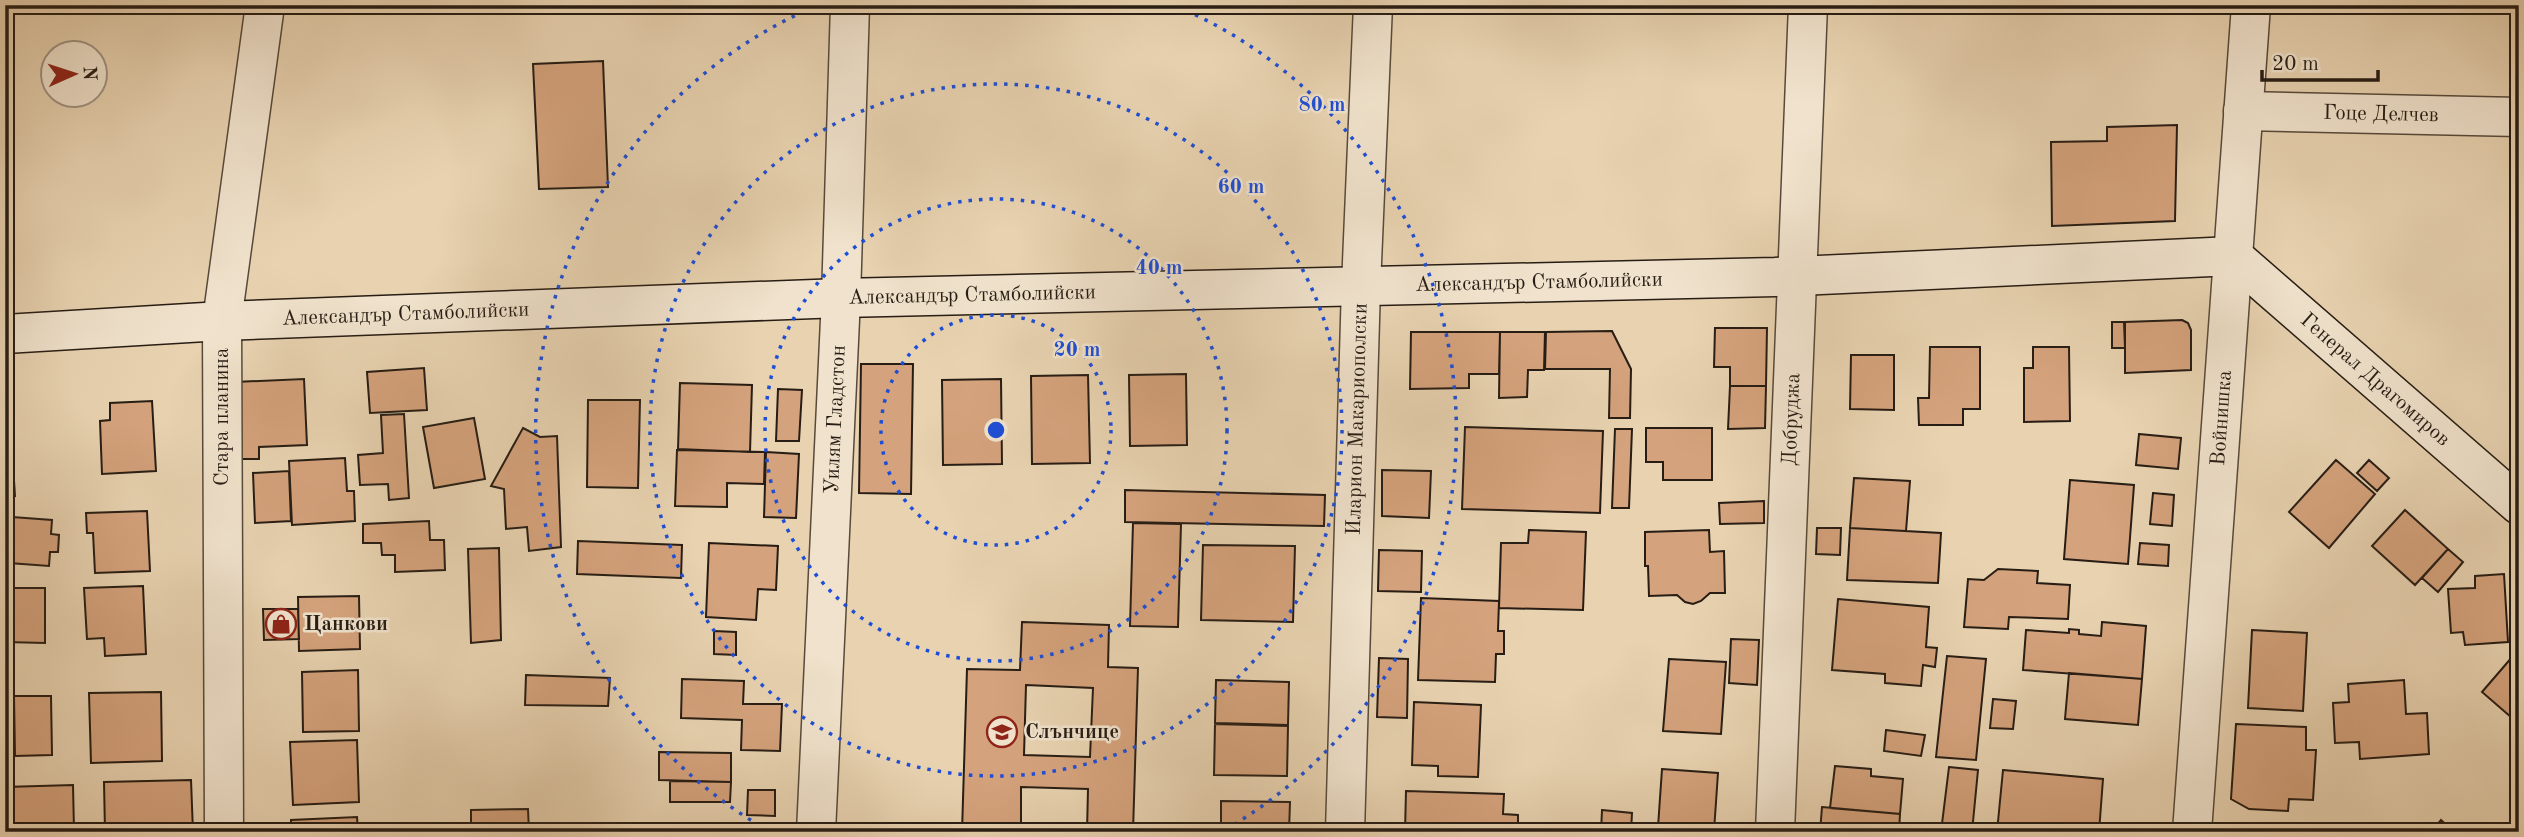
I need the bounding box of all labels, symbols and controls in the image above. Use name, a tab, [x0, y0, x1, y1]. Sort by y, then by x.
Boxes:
north arrow	[38, 38, 108, 108]
scale bar	[2262, 38, 2377, 82]
text: 20 m	[2272, 54, 2319, 75]
text: N	[79, 65, 98, 81]
text: 80 m	[1298, 95, 1346, 116]
street label: Гоце Делчев	[2323, 102, 2439, 126]
text: 60 m	[1217, 177, 1265, 198]
text: 40 m	[1135, 258, 1183, 279]
street label: Александър Стамболийски	[1415, 269, 1663, 296]
street label: Александър Стамболийски	[848, 282, 1096, 308]
street label: Александър Стамболийски	[281, 299, 530, 329]
street label: Иларион Макариополски	[1343, 303, 1371, 536]
street label: Генерал Драгомиров	[2296, 309, 2454, 450]
text: 20 m	[1053, 340, 1101, 361]
street label: Уилям Гладстон	[821, 344, 849, 494]
street label: Стара планина	[212, 348, 233, 486]
street label: Войнишка	[2208, 369, 2235, 467]
street label: Добруджа	[1779, 373, 1804, 466]
centre of rings	[984, 418, 1008, 442]
shop icon: Цанкови	[264, 607, 298, 641]
place label: Цанкови	[304, 614, 388, 635]
school or university icon: Слънчице	[985, 715, 1019, 749]
place label: Слънчице	[1025, 722, 1119, 743]

